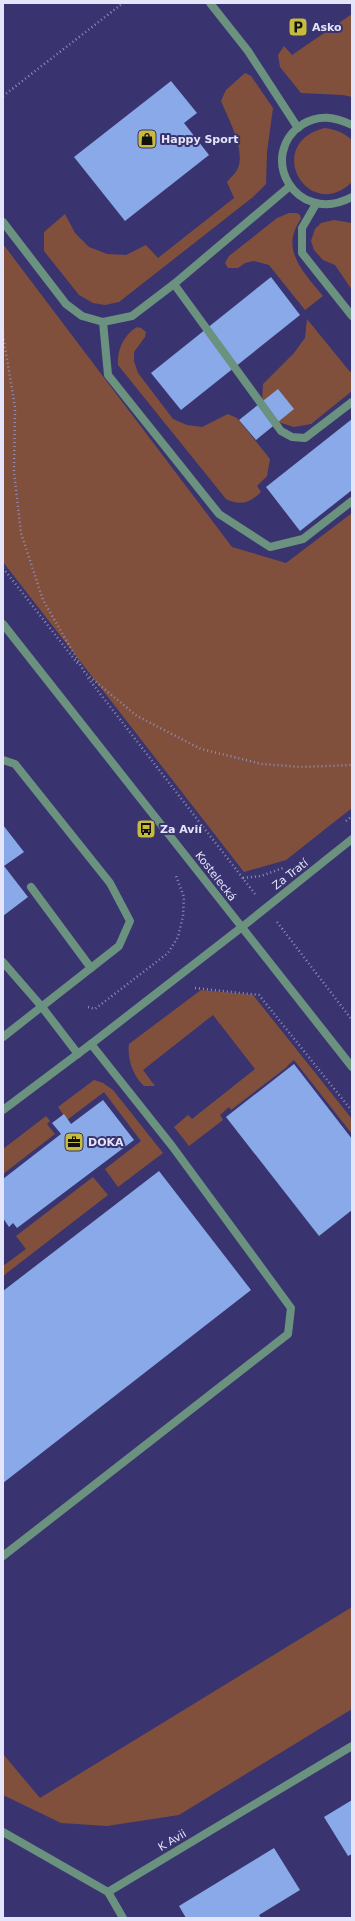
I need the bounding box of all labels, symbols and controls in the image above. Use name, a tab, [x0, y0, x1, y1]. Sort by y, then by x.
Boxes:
parking icon: Asko	[287, 16, 309, 38]
place label: Asko	[312, 21, 342, 34]
shop icon: Happy Sport	[136, 128, 158, 150]
place label: Happy Sport	[161, 133, 238, 146]
bus stop icon: Za Avií	[135, 818, 157, 840]
place label: Za Avií	[160, 823, 203, 836]
street label: Kostelecká	[192, 849, 239, 904]
street label: Za Tratí	[270, 856, 311, 892]
office icon: DOKA	[63, 1131, 85, 1153]
place label: DOKA	[88, 1136, 124, 1149]
street label: K Avii	[156, 1827, 189, 1854]

